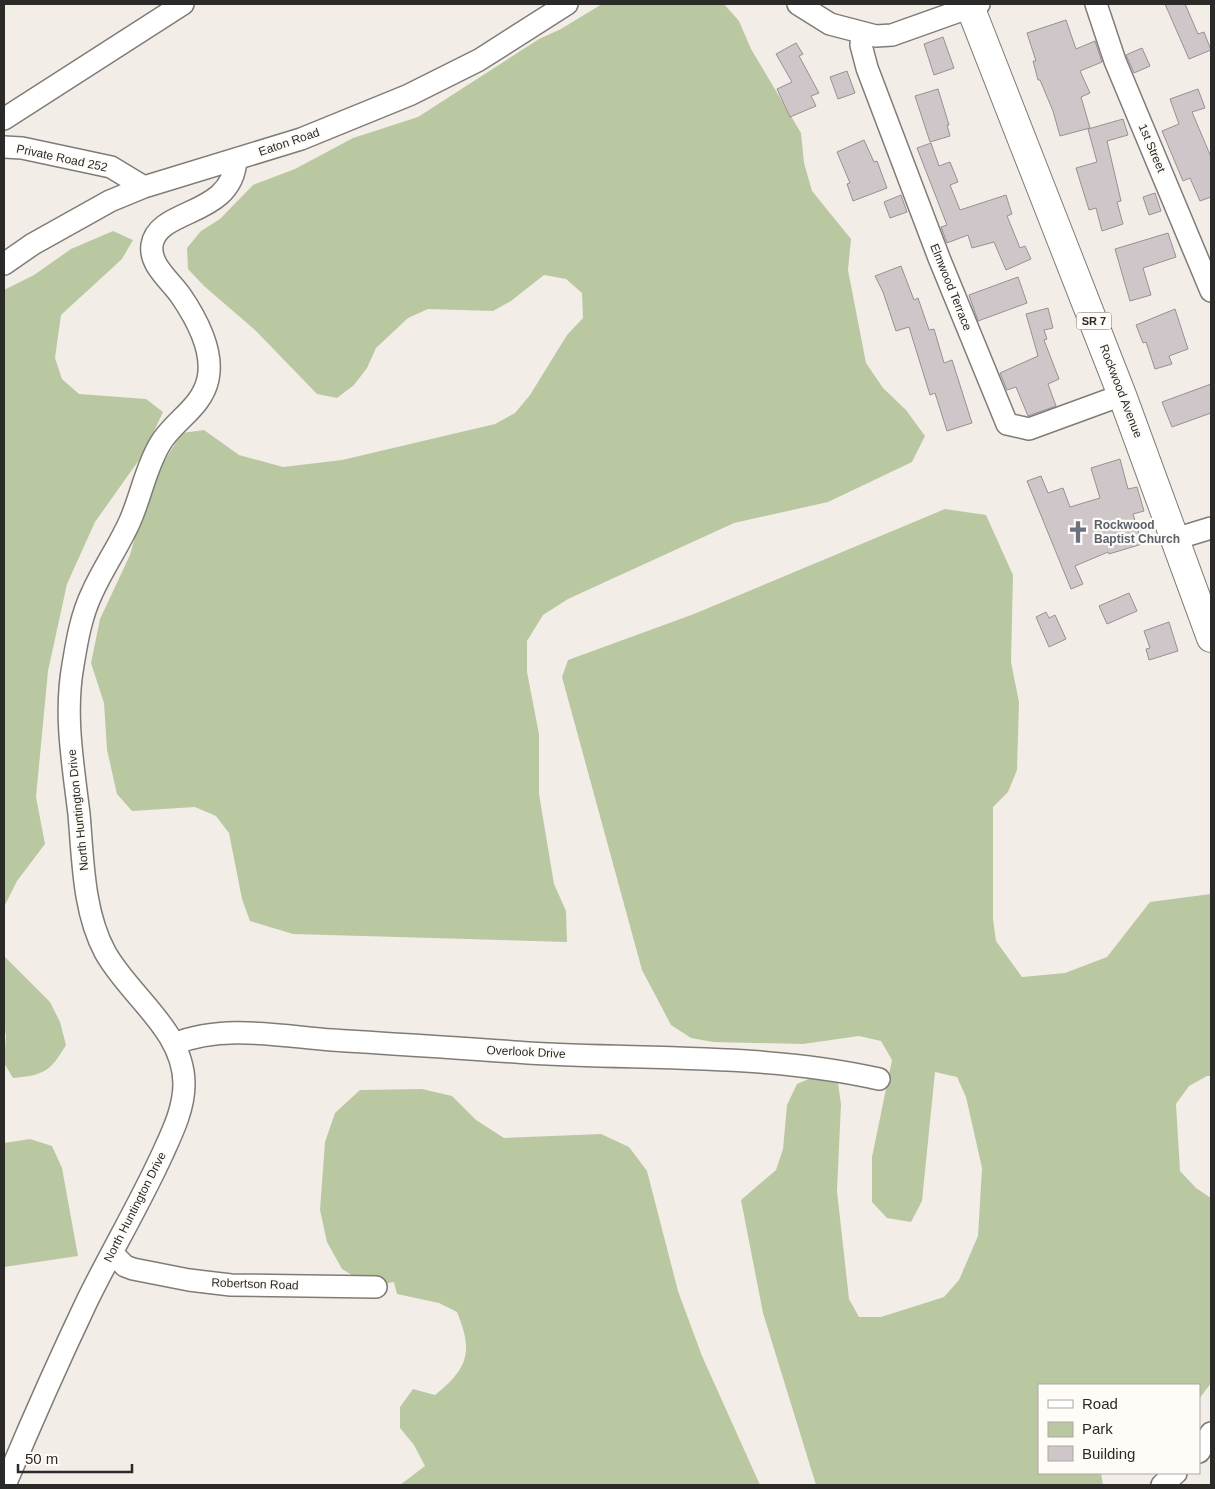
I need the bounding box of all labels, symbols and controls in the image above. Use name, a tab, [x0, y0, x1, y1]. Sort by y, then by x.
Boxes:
street label: 1st Street	[1136, 122, 1169, 175]
street label: Eaton Road	[257, 125, 321, 159]
street label: Private Road 252	[15, 142, 109, 175]
street label: Elmwood Terrace	[927, 242, 975, 333]
road number: SR 7	[1076, 312, 1112, 330]
street label: Rockwood Avenue	[1097, 342, 1145, 440]
place label: Rockwood Baptist Church	[1094, 518, 1180, 546]
church icon: Rockwood Baptist Church	[1065, 519, 1091, 545]
street label: North Huntington Drive	[65, 748, 91, 871]
street label: Overlook Drive	[486, 1043, 566, 1061]
street label: North Huntington Drive	[101, 1149, 169, 1265]
street label: Robertson Road	[211, 1275, 299, 1293]
legend	[1038, 1384, 1200, 1474]
text: Road	[1082, 1395, 1118, 1412]
text: Park	[1082, 1420, 1113, 1437]
scale bar	[18, 1442, 131, 1474]
text: Building	[1082, 1445, 1135, 1462]
text: 50 m	[25, 1450, 58, 1467]

